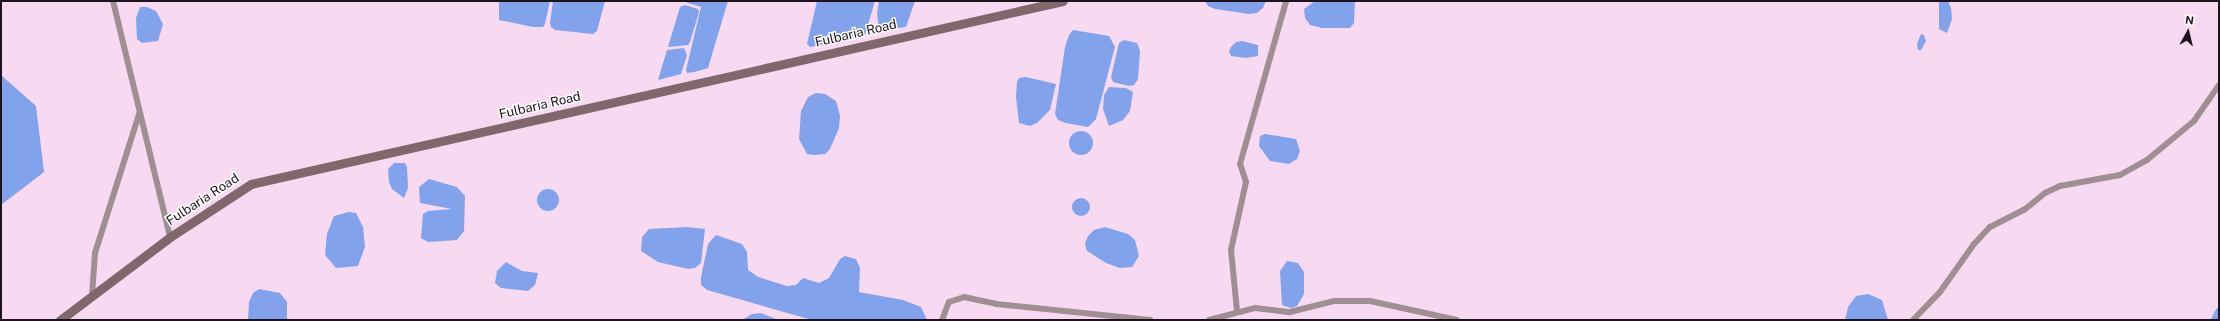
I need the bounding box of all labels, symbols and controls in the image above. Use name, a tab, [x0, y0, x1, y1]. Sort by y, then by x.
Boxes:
north arrow	[2168, 12, 2208, 52]
text: N	[2185, 14, 2195, 27]
street label: Fulbaria Road	[814, 17, 898, 51]
street label: Fulbaria Road	[498, 89, 582, 123]
street label: Fulbaria Road	[164, 171, 242, 229]

